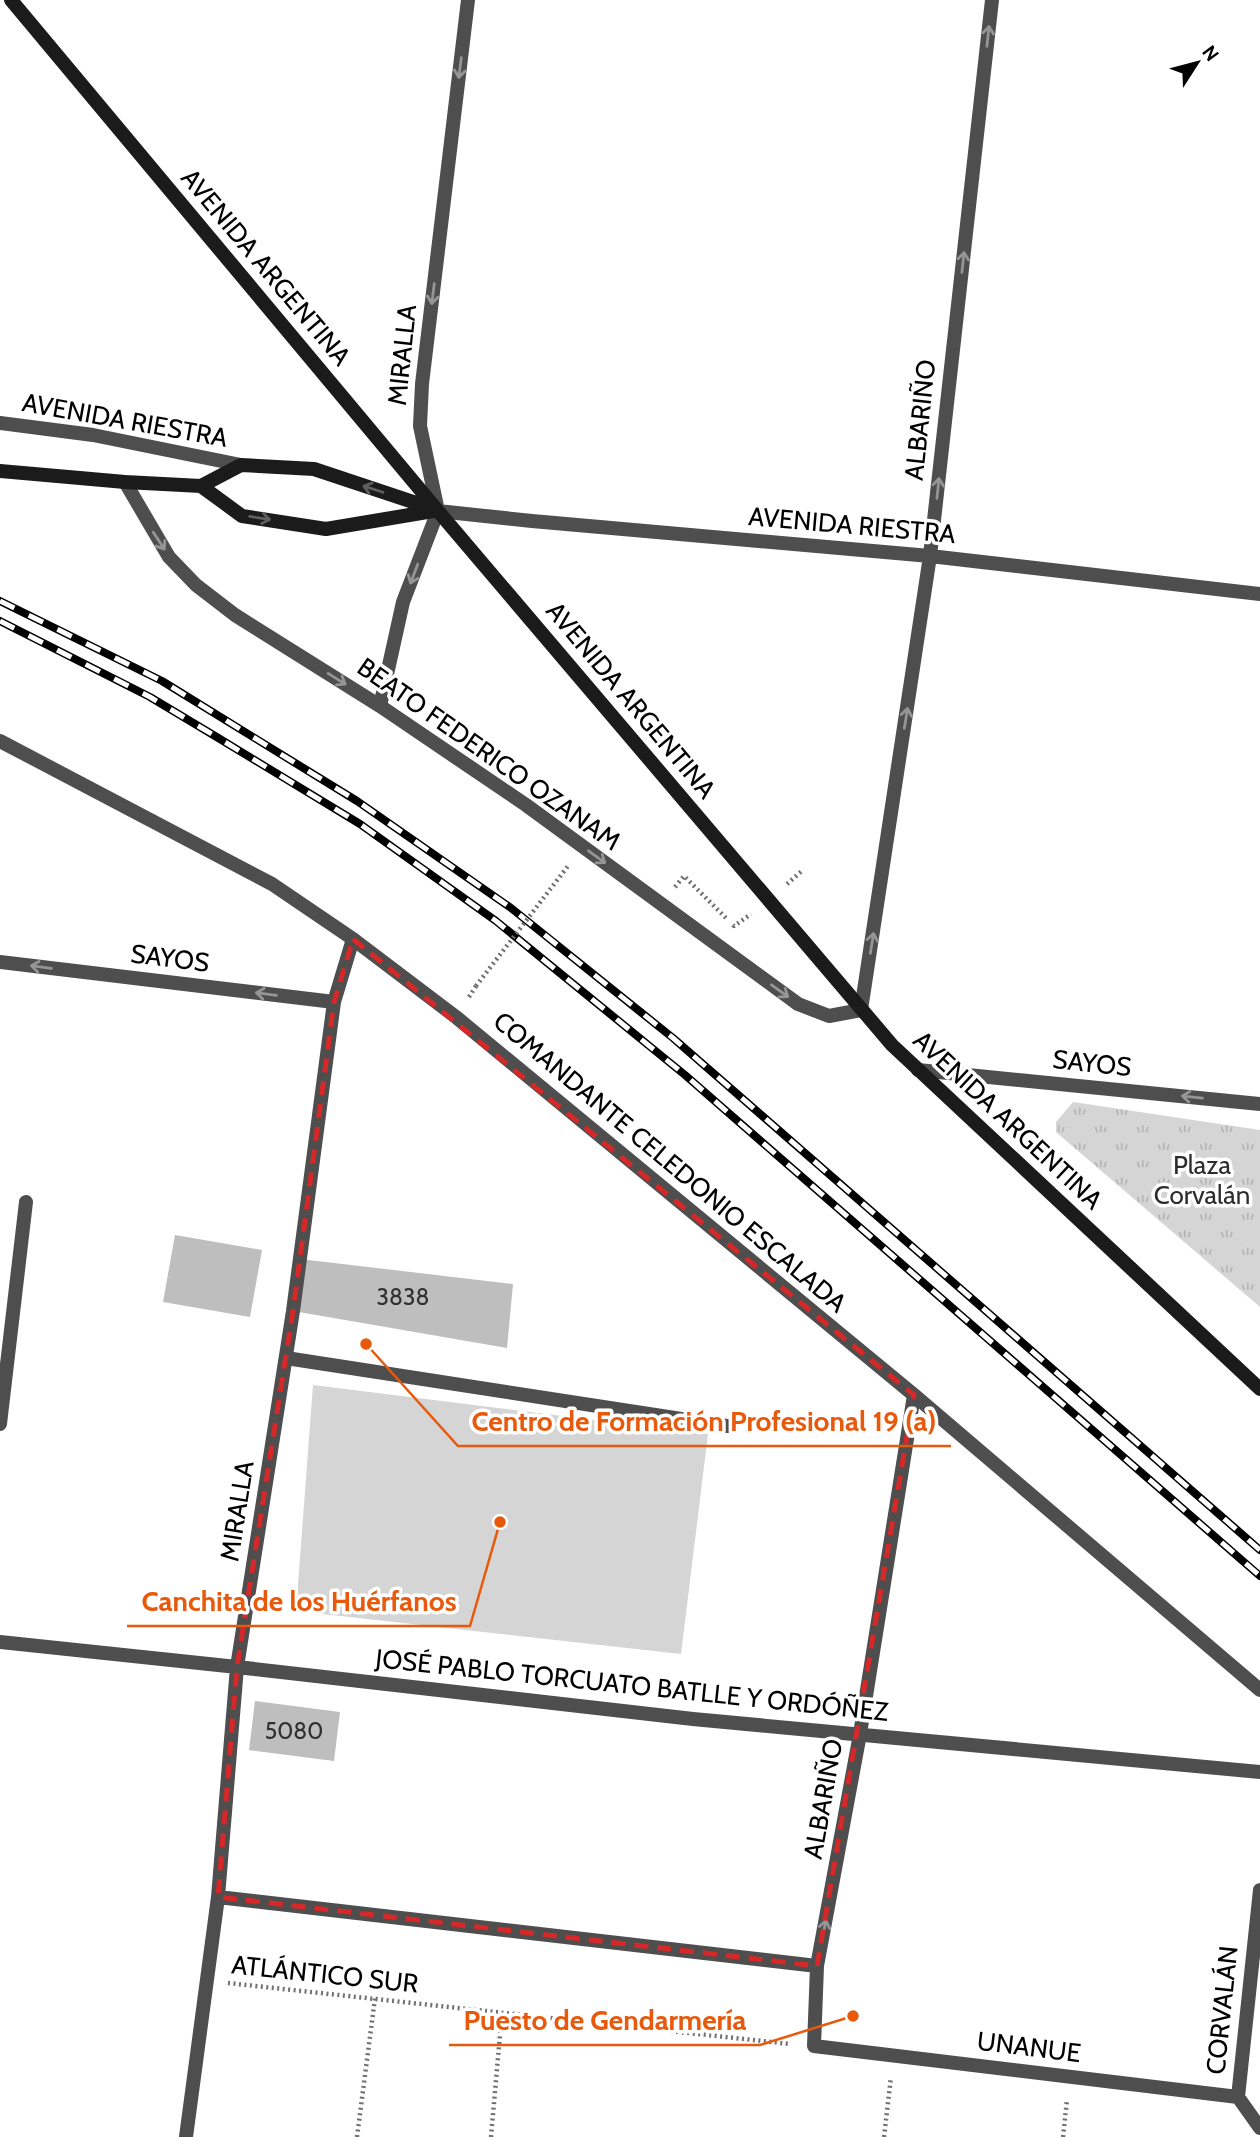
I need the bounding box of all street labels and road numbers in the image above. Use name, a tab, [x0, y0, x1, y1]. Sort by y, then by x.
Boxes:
street label: AVENIDA ARGENTINA	[174, 162, 358, 372]
street label: MIRALLA	[381, 303, 423, 407]
street label: ALBARIÑO	[898, 358, 942, 482]
street label: AVENIDA RIESTRA	[20, 386, 230, 454]
street label: AVENIDA RIESTRA	[747, 500, 957, 550]
street label: AVENIDA ARGENTINA	[539, 595, 723, 805]
street label: BEATO FEDERICO OZANAM	[351, 651, 627, 857]
street label: SAYOS	[129, 937, 211, 979]
street label: COMANDANTE CELEDONIO ESCALADA	[487, 1005, 853, 1319]
street label: AVENIDA ARGENTINA	[907, 1024, 1109, 1216]
street label: SAYOS	[1051, 1043, 1133, 1083]
street label: MIRALLA	[213, 1458, 261, 1564]
street label: JOSÉ PABLO TORCUATO BATLLE Y ORDÓÑEZ	[373, 1642, 891, 1728]
street label: ALBARIÑO	[797, 1737, 849, 1861]
street label: CORVALÁN	[1199, 1944, 1245, 2076]
street label: ATLÁNTICO SUR	[230, 1948, 420, 2000]
street label: UNANUE	[975, 2025, 1083, 2069]

